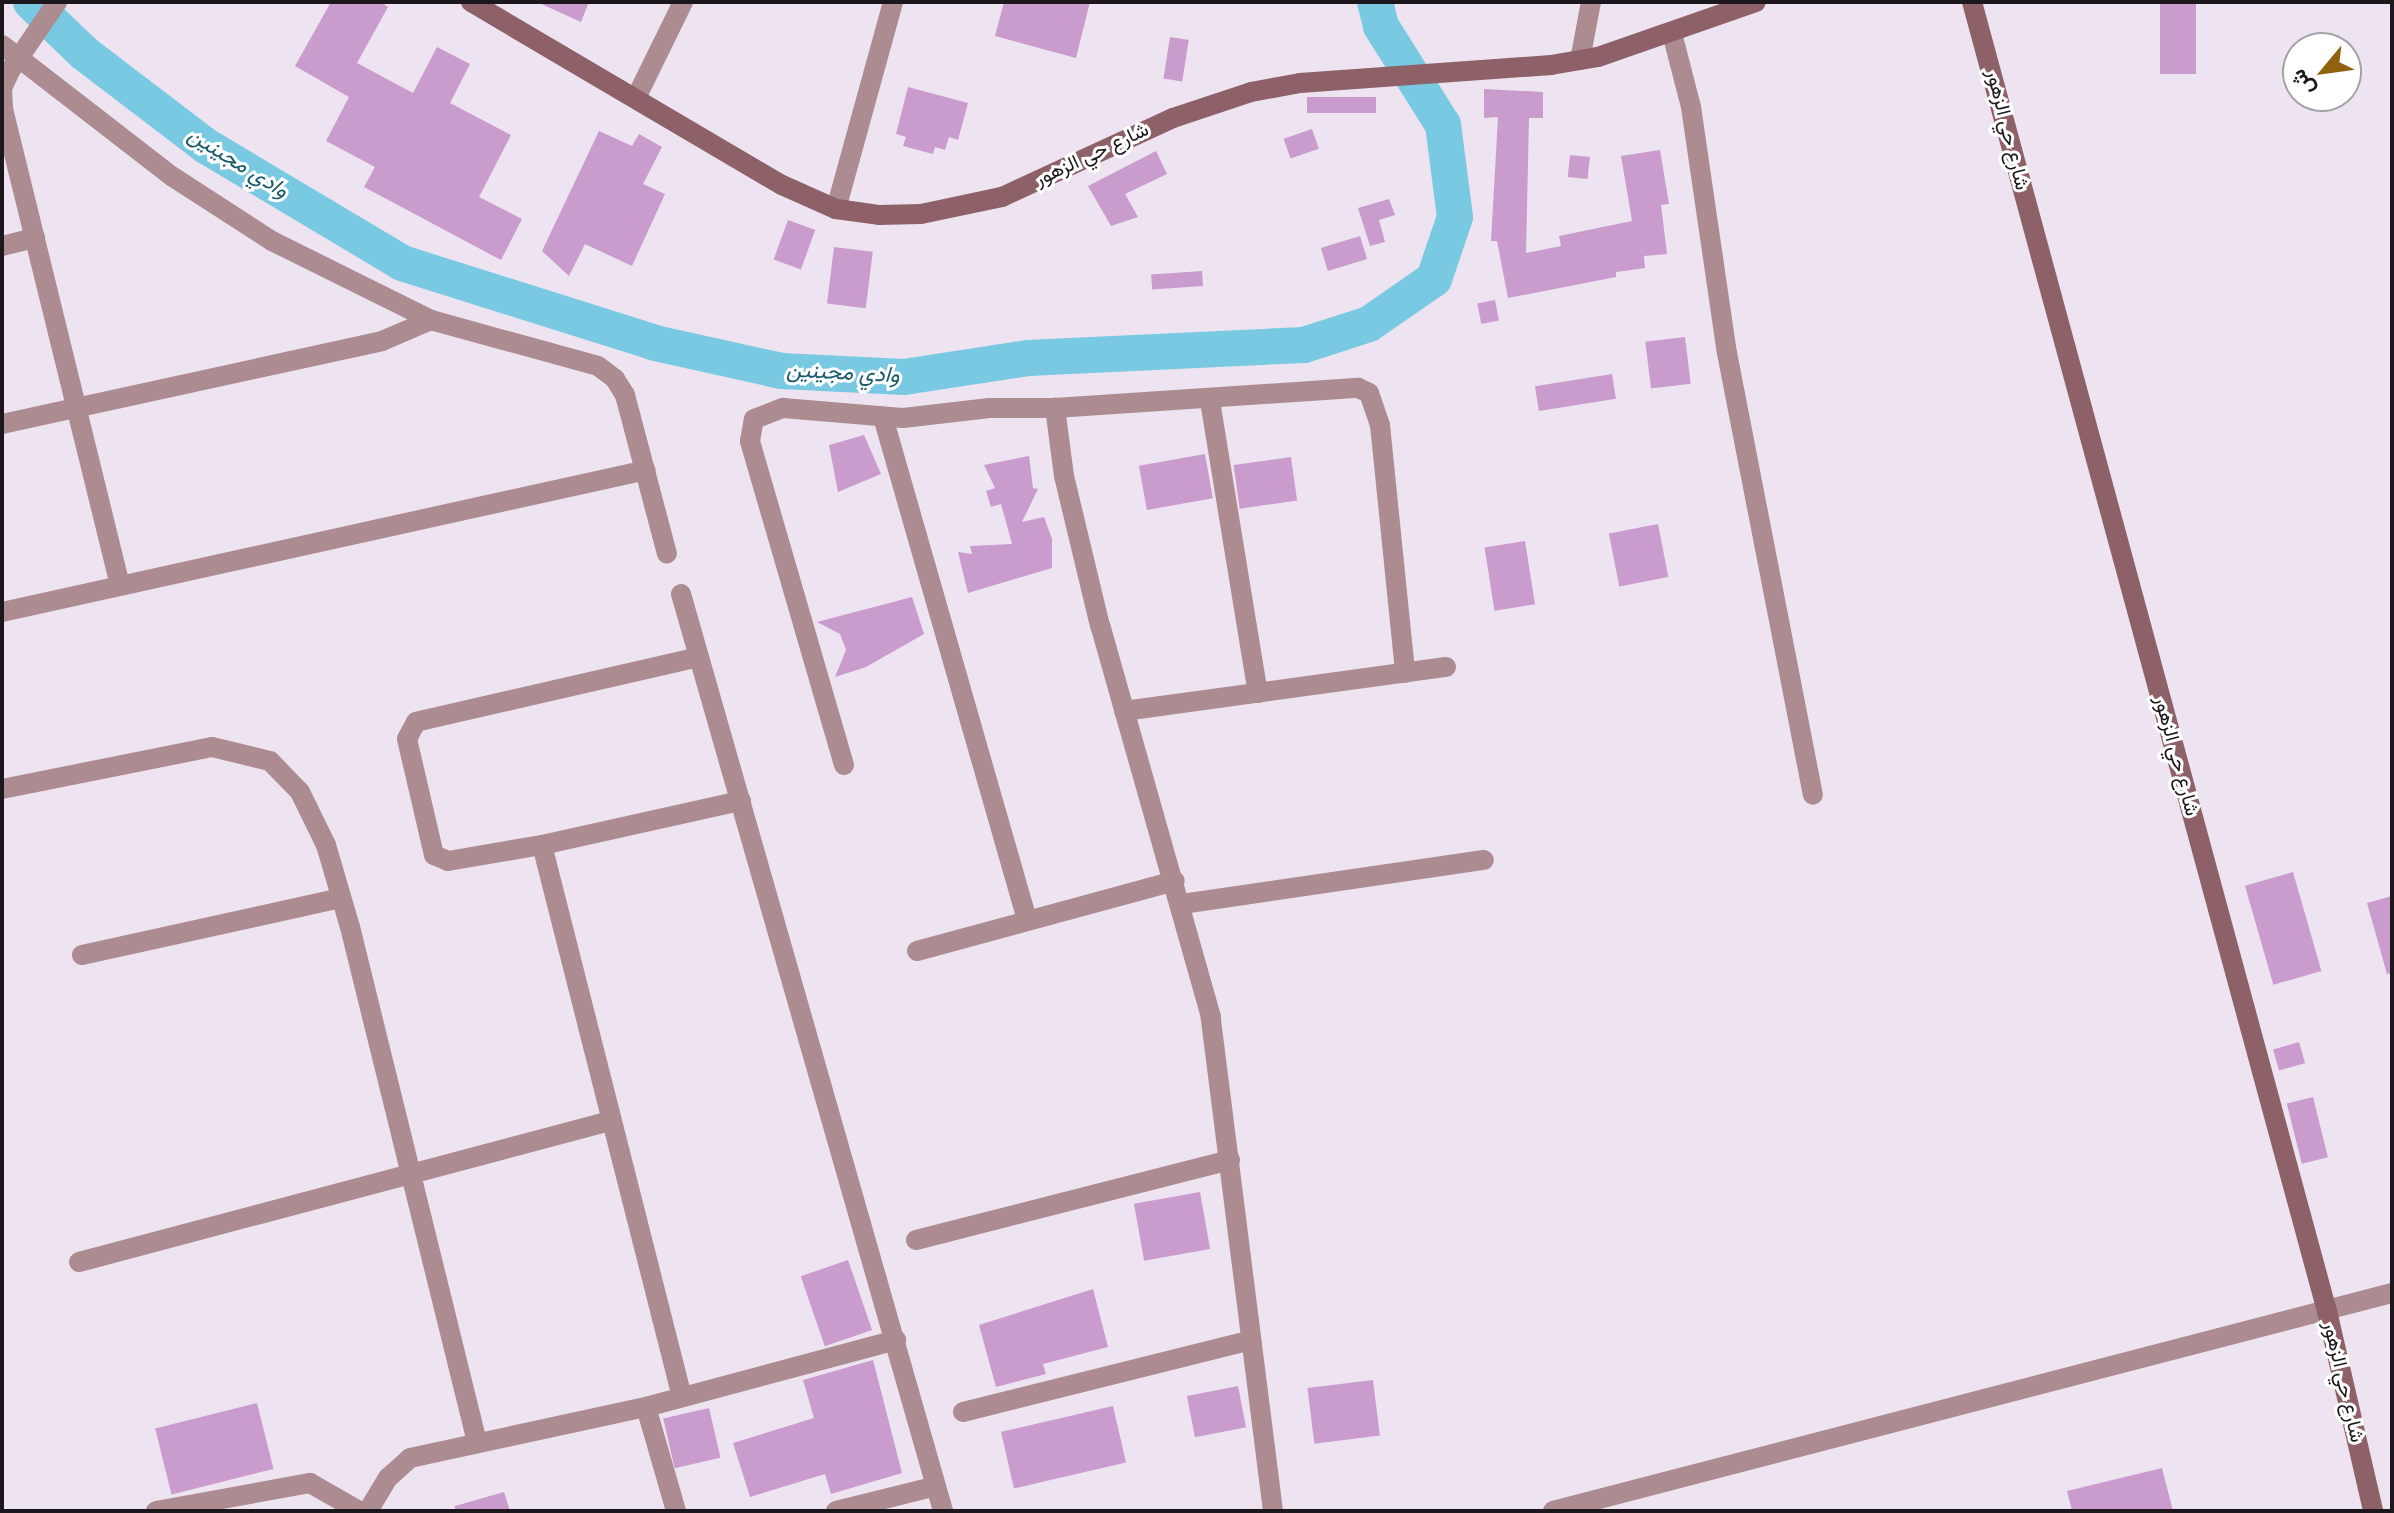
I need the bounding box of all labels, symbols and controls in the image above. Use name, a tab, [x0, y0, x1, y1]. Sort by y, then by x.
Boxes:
north arrow	[2282, 32, 2362, 112]
text: ش	[2285, 65, 2321, 101]
street label: شارع حي الزهور	[1980, 67, 2034, 193]
street label: شارع حي الزهور	[1031, 118, 1153, 192]
water label: وادي مجينين	[183, 122, 293, 204]
water label: وادي مجينين	[786, 357, 900, 389]
street label: شارع حي الزهور	[2148, 693, 2204, 819]
street label: شارع حي الزهور	[2317, 1319, 2369, 1445]

